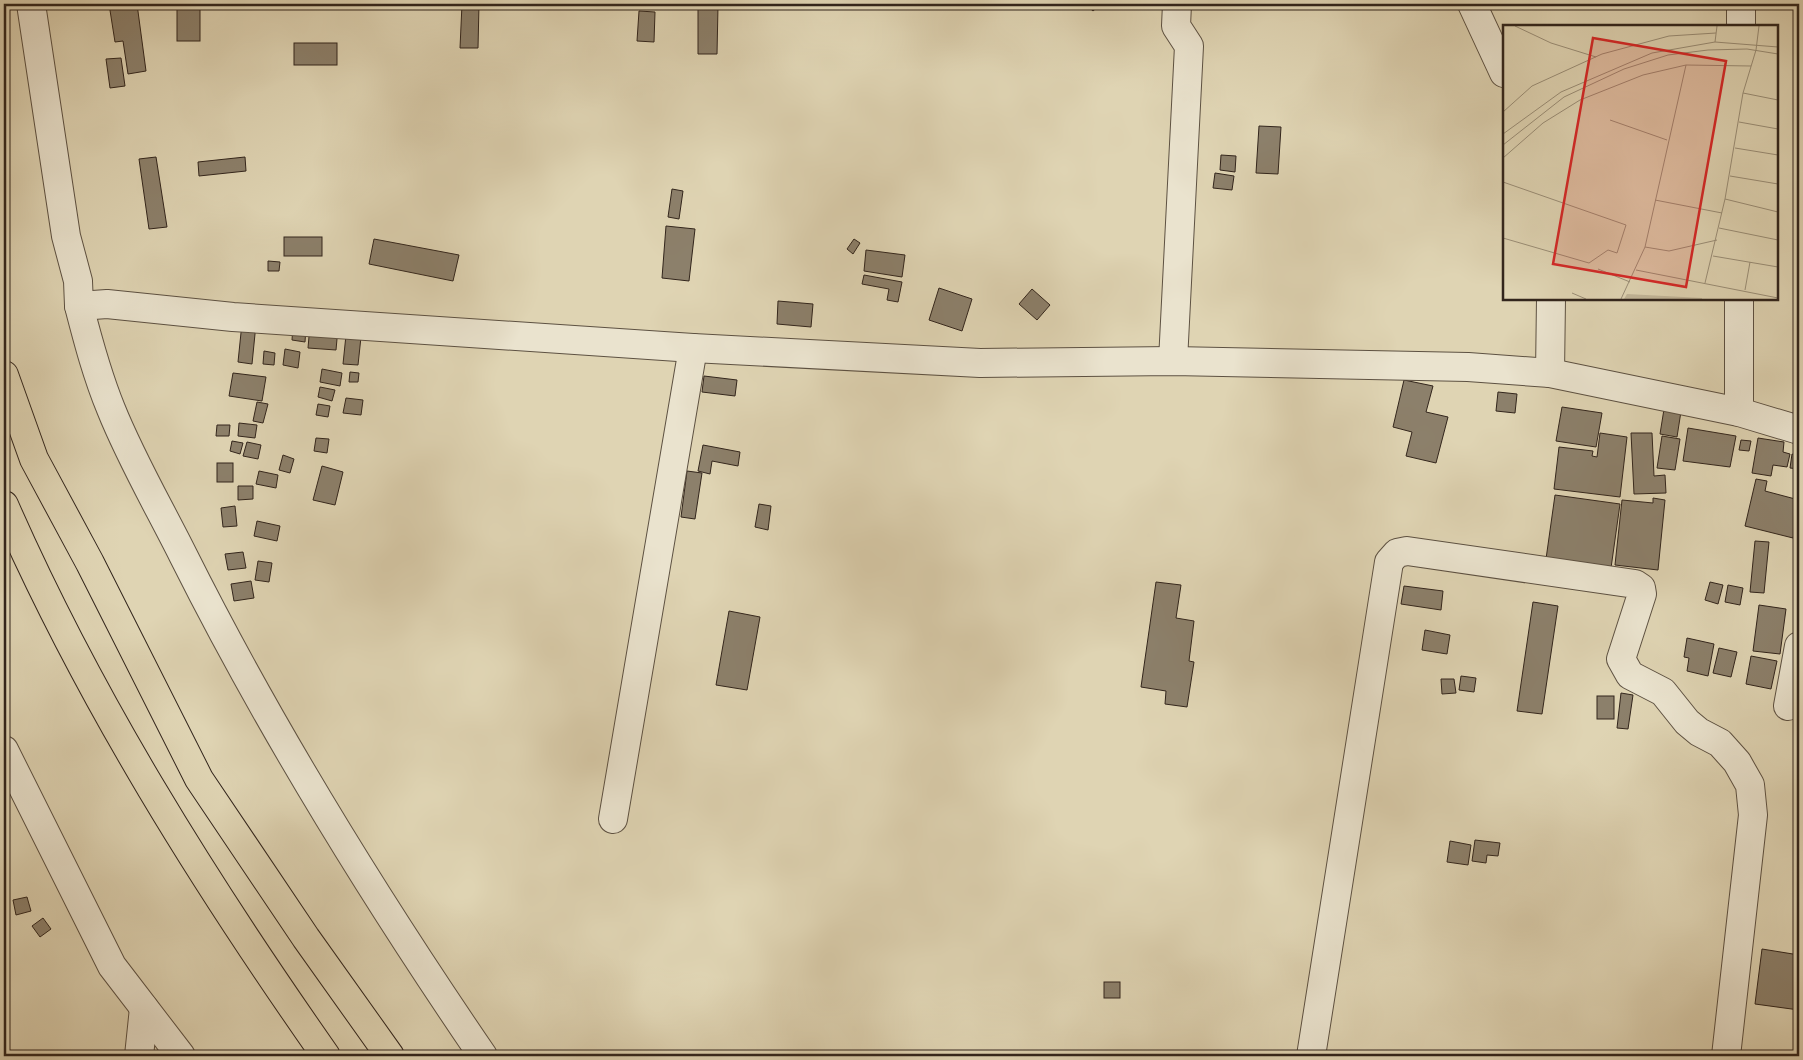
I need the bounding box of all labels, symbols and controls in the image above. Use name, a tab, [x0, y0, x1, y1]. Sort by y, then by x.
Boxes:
inset map	[1503, 25, 1778, 300]

